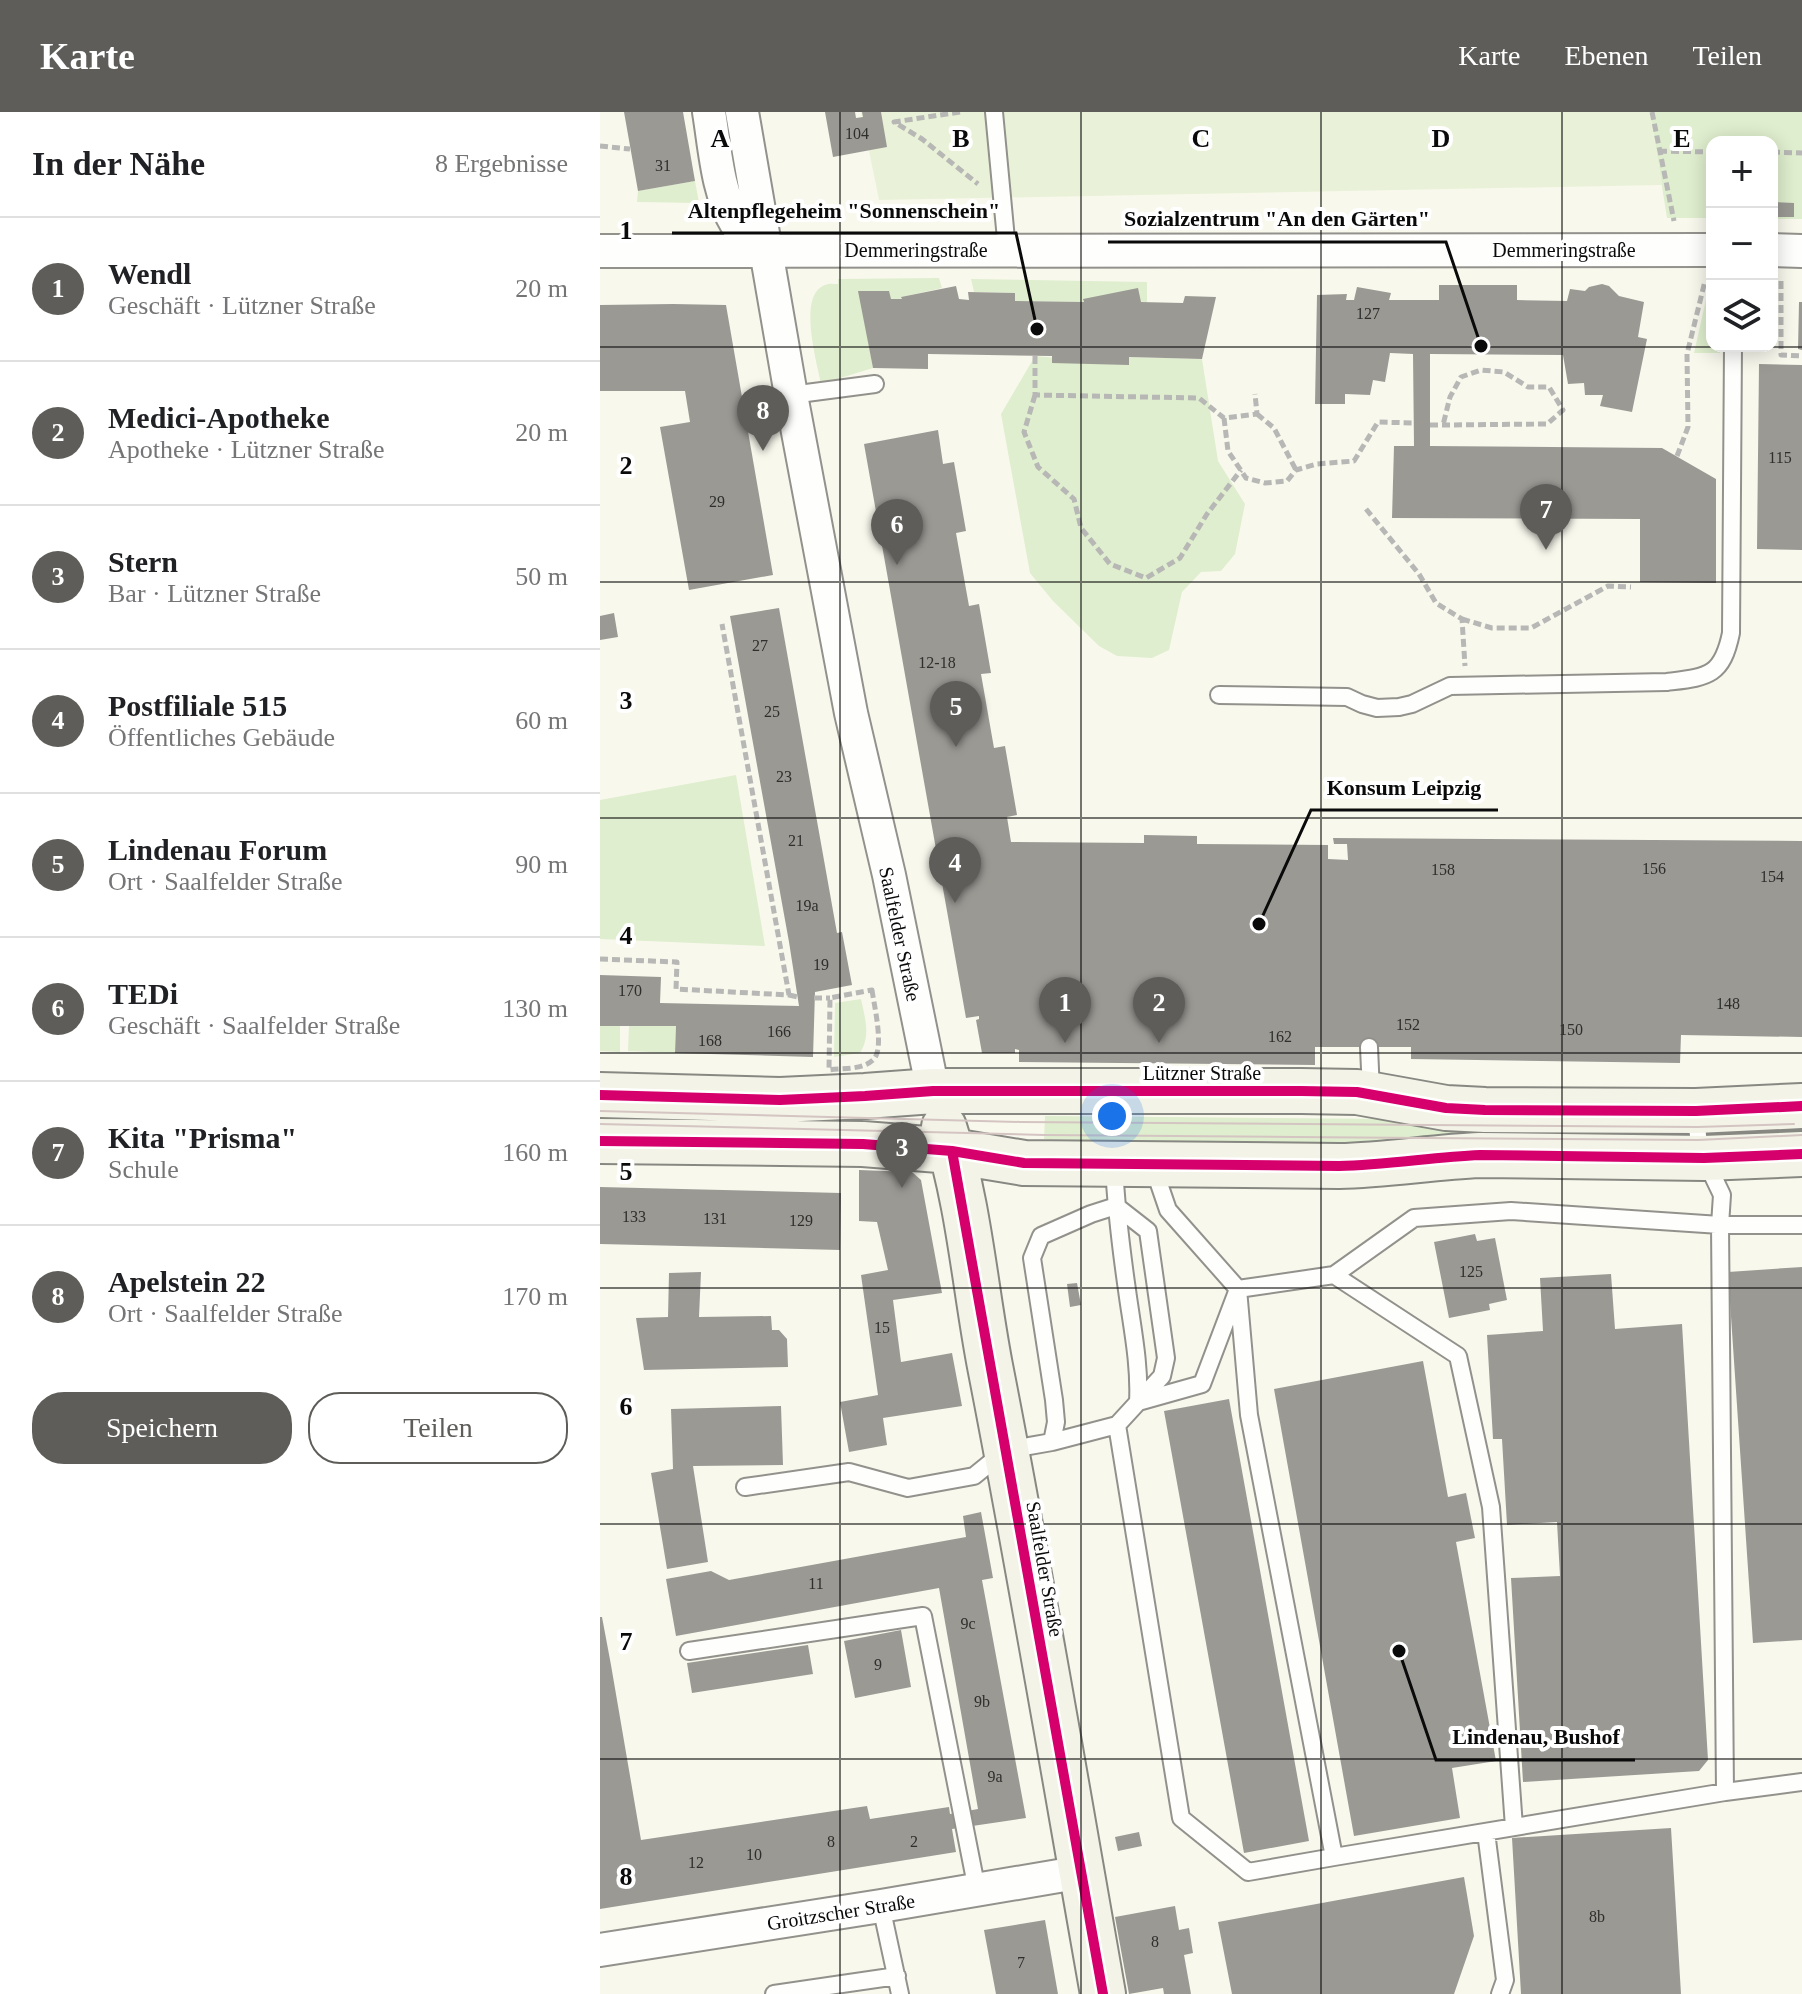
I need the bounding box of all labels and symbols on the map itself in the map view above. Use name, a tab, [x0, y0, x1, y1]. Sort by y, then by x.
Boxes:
text: A	[711, 124, 730, 153]
text: B	[952, 124, 970, 153]
text: C	[1192, 124, 1210, 153]
text: D	[1432, 124, 1450, 153]
text: E	[1673, 124, 1691, 153]
house number: 104	[845, 125, 869, 142]
house number: 31	[655, 157, 671, 174]
callout: Altenpflegeheim "Sonnenschein"	[672, 187, 1016, 233]
callout: Sozialzentrum "An den Gärten"	[1108, 196, 1446, 242]
text: Altenpflegeheim "Sonnenschein"	[688, 198, 1000, 223]
text: Sozialzentrum "An den Gärten"	[1124, 206, 1430, 231]
text: 1	[620, 216, 633, 245]
street label: Demmeringstraße	[844, 239, 988, 262]
street label: Demmeringstraße	[1492, 239, 1636, 262]
house number: 127	[1356, 305, 1380, 322]
pin: 8	[737, 385, 789, 451]
house number: 115	[1768, 449, 1792, 466]
text: 2	[620, 451, 633, 480]
pin: 7	[1520, 484, 1572, 550]
house number: 29	[709, 493, 725, 510]
pin: 6	[871, 499, 923, 565]
house number: 27	[752, 637, 768, 654]
house number: 12-18	[918, 654, 956, 671]
pin: 5	[930, 681, 982, 747]
text: 3	[620, 686, 633, 715]
house number: 25	[764, 703, 780, 720]
callout: Konsum Leipzig	[1311, 764, 1498, 810]
house number: 23	[776, 768, 792, 785]
text: Konsum Leipzig	[1327, 775, 1481, 800]
house number: 21	[788, 832, 804, 849]
pin: 4	[929, 837, 981, 903]
house number: 156	[1642, 860, 1666, 877]
house number: 158	[1431, 861, 1455, 878]
street label: Saalfelder Straße	[875, 865, 925, 1003]
house number: 154	[1760, 868, 1784, 885]
house number: 19a	[795, 897, 819, 914]
text: 4	[620, 921, 633, 950]
house number: 19	[813, 956, 829, 973]
pin: 1	[1039, 977, 1091, 1043]
pin: 2	[1133, 977, 1185, 1043]
house number: 170	[618, 982, 642, 999]
house number: 148	[1716, 995, 1740, 1012]
house number: 152	[1396, 1016, 1420, 1033]
house number: 150	[1559, 1021, 1583, 1038]
house number: 166	[767, 1023, 791, 1040]
house number: 162	[1268, 1028, 1292, 1045]
house number: 168	[698, 1032, 722, 1049]
street label: Lützner Straße	[1143, 1062, 1261, 1084]
your location	[1092, 1096, 1132, 1136]
pin: 3	[876, 1122, 928, 1188]
text: 5	[620, 1157, 633, 1186]
house number: 133	[622, 1208, 646, 1225]
house number: 131	[703, 1210, 727, 1227]
house number: 129	[789, 1212, 813, 1229]
house number: 125	[1459, 1263, 1483, 1280]
house number: 15	[874, 1319, 890, 1336]
text: 6	[620, 1392, 633, 1421]
street label: Saalfelder Straße	[1022, 1500, 1068, 1639]
house number: 11	[808, 1575, 824, 1592]
house number: 9c	[960, 1615, 976, 1632]
text: 7	[620, 1627, 633, 1656]
house number: 9	[874, 1656, 882, 1673]
house number: 9b	[974, 1693, 990, 1710]
callout: Lindenau, Bushof	[1436, 1714, 1635, 1760]
text: Lindenau, Bushof	[1452, 1724, 1620, 1749]
house number: 9a	[987, 1768, 1003, 1785]
house number: 8	[827, 1833, 835, 1850]
house number: 2	[910, 1833, 918, 1850]
house number: 10	[746, 1846, 762, 1863]
house number: 12	[688, 1854, 704, 1871]
text: 8	[620, 1862, 633, 1891]
street label: Groitzscher Straße	[766, 1889, 917, 1935]
house number: 8b	[1589, 1908, 1605, 1925]
house number: 8	[1151, 1933, 1159, 1950]
house number: 7	[1017, 1954, 1025, 1971]

